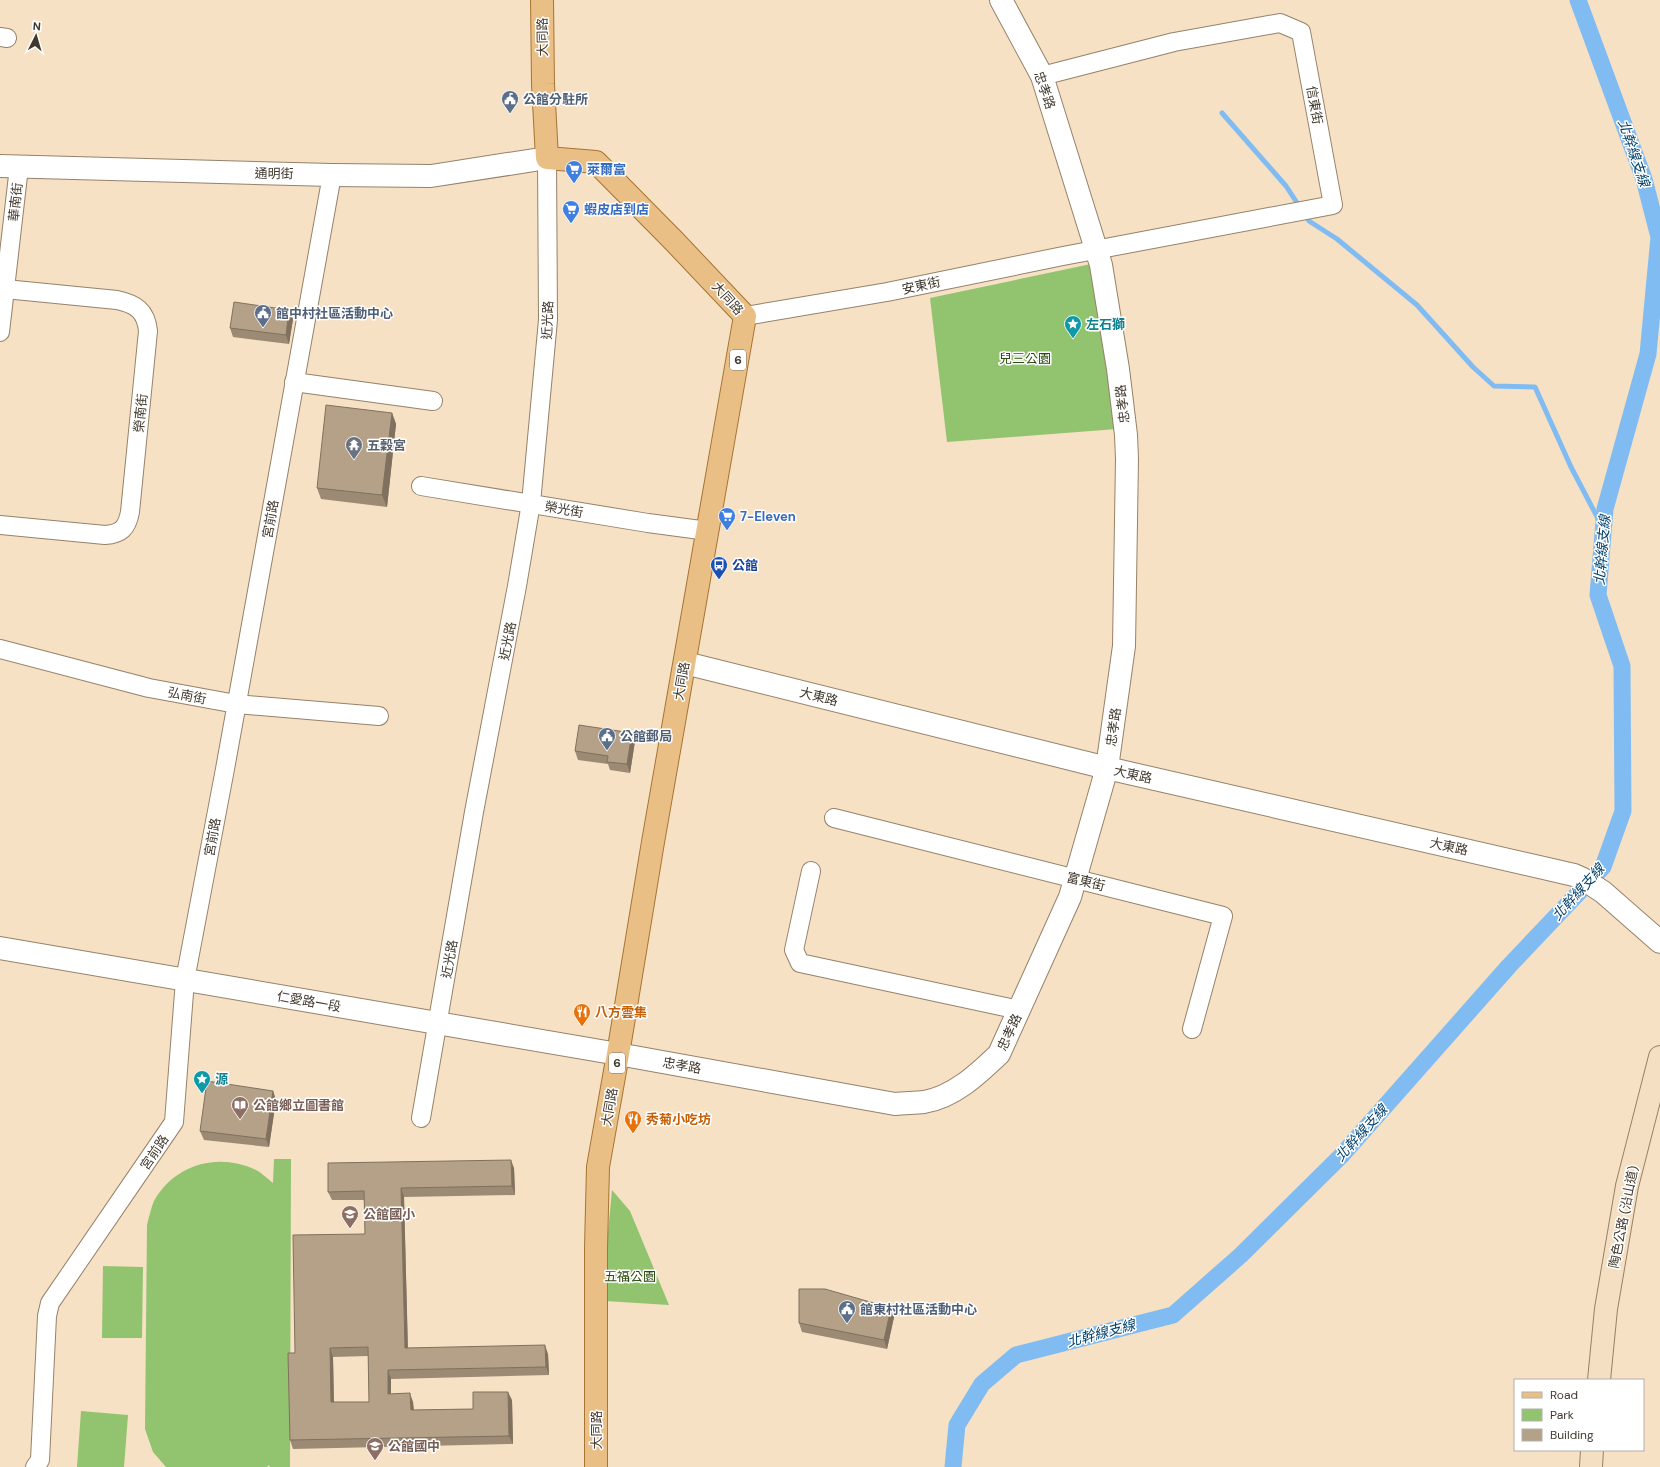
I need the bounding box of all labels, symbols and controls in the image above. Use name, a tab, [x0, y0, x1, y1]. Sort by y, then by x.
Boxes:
north arrow	[16, 16, 56, 56]
street label: 大同路	[534, 17, 551, 57]
text: N	[32, 19, 41, 33]
street label: 忠孝路	[1030, 69, 1059, 111]
street label: 信東街	[1303, 84, 1326, 126]
public building icon: 公館分駐所	[500, 89, 520, 114]
place label: 公館分駐所	[523, 91, 588, 108]
water label: 北幹線支線	[1614, 117, 1655, 191]
supermarket icon: 萊爾富	[564, 159, 584, 184]
place label: 萊爾富	[587, 161, 626, 178]
street label: 通明街	[254, 165, 294, 182]
street label: 華南街	[5, 182, 26, 222]
supermarket icon: 蝦皮店到店	[561, 199, 581, 224]
place label: 蝦皮店到店	[584, 201, 649, 218]
street label: 安東街	[900, 273, 942, 298]
street label: 大同路	[708, 278, 747, 319]
street label: 近光路	[538, 300, 557, 340]
public building icon: 館中村社區活動中心	[253, 303, 273, 328]
place label: 館中村社區活動中心	[276, 305, 393, 322]
place icon: 左石獅	[1063, 314, 1083, 339]
place label: 左石獅	[1086, 316, 1125, 333]
road number: 6	[730, 350, 746, 370]
park label: 兒三公園	[999, 350, 1051, 367]
street label: 忠孝路	[1112, 384, 1133, 424]
street label: 榮南街	[130, 393, 151, 433]
temple icon: 五穀宮	[344, 435, 364, 460]
place label: 五穀宮	[367, 437, 406, 454]
street label: 宮前路	[259, 498, 282, 540]
street label: 榮光街	[543, 498, 585, 521]
supermarket icon: 7-Eleven	[717, 506, 737, 531]
place label: 7-Eleven	[740, 508, 796, 525]
water label: 北幹線支線	[1590, 512, 1614, 586]
bus stop icon: 公館	[709, 555, 729, 580]
place label: 公館	[732, 557, 758, 574]
street label: 近光路	[495, 620, 520, 662]
street label: 大同路	[670, 660, 693, 702]
street label: 弘南街	[166, 683, 208, 708]
street label: 大東路	[798, 684, 840, 709]
street label: 忠孝路	[1102, 707, 1125, 748]
public building icon: 公館郵局	[597, 726, 617, 751]
place label: 公館郵局	[620, 728, 672, 745]
street label: 大東路	[1112, 762, 1154, 787]
street label: 宮前路	[201, 816, 224, 858]
street label: 大東路	[1428, 834, 1470, 859]
water label: 北幹線支線	[1548, 858, 1609, 924]
street label: 富東街	[1065, 869, 1107, 894]
street label: 近光路	[438, 938, 461, 980]
street label: 仁愛路一段	[275, 987, 342, 1016]
restaurant icon: 八方雲集	[572, 1002, 592, 1027]
place label: 八方雲集	[595, 1004, 647, 1021]
street label: 忠孝路	[994, 1011, 1025, 1053]
road number: 6	[609, 1053, 625, 1073]
street label: 忠孝路	[661, 1054, 703, 1077]
place icon: 源	[192, 1069, 212, 1094]
place label: 源	[215, 1071, 228, 1088]
street label: 大同路	[598, 1086, 621, 1128]
library icon: 公館鄉立圖書館	[230, 1095, 250, 1120]
place label: 公館鄉立圖書館	[253, 1097, 344, 1114]
water label: 北幹線支線	[1331, 1099, 1392, 1165]
restaurant icon: 秀菊小吃坊	[623, 1109, 643, 1134]
place label: 秀菊小吃坊	[646, 1111, 711, 1128]
street label: 宮前路	[136, 1131, 172, 1173]
street label: 陶色公路 (沿山道)	[1605, 1164, 1642, 1270]
school or university icon: 公館國小	[340, 1204, 360, 1229]
place label: 公館國小	[363, 1206, 416, 1223]
park label: 五福公園	[604, 1268, 656, 1285]
public building icon: 館東村社區活動中心	[837, 1299, 857, 1324]
place label: 館東村社區活動中心	[860, 1301, 977, 1318]
water label: 北幹線支線	[1065, 1315, 1139, 1351]
legend	[1514, 1379, 1644, 1451]
text: Road	[1550, 1387, 1578, 1403]
text: Park	[1550, 1407, 1574, 1423]
street label: 大同路	[588, 1410, 605, 1450]
text: Building	[1550, 1427, 1594, 1443]
school or university icon: 公館國中	[365, 1436, 385, 1461]
place label: 公館國中	[388, 1438, 440, 1455]

